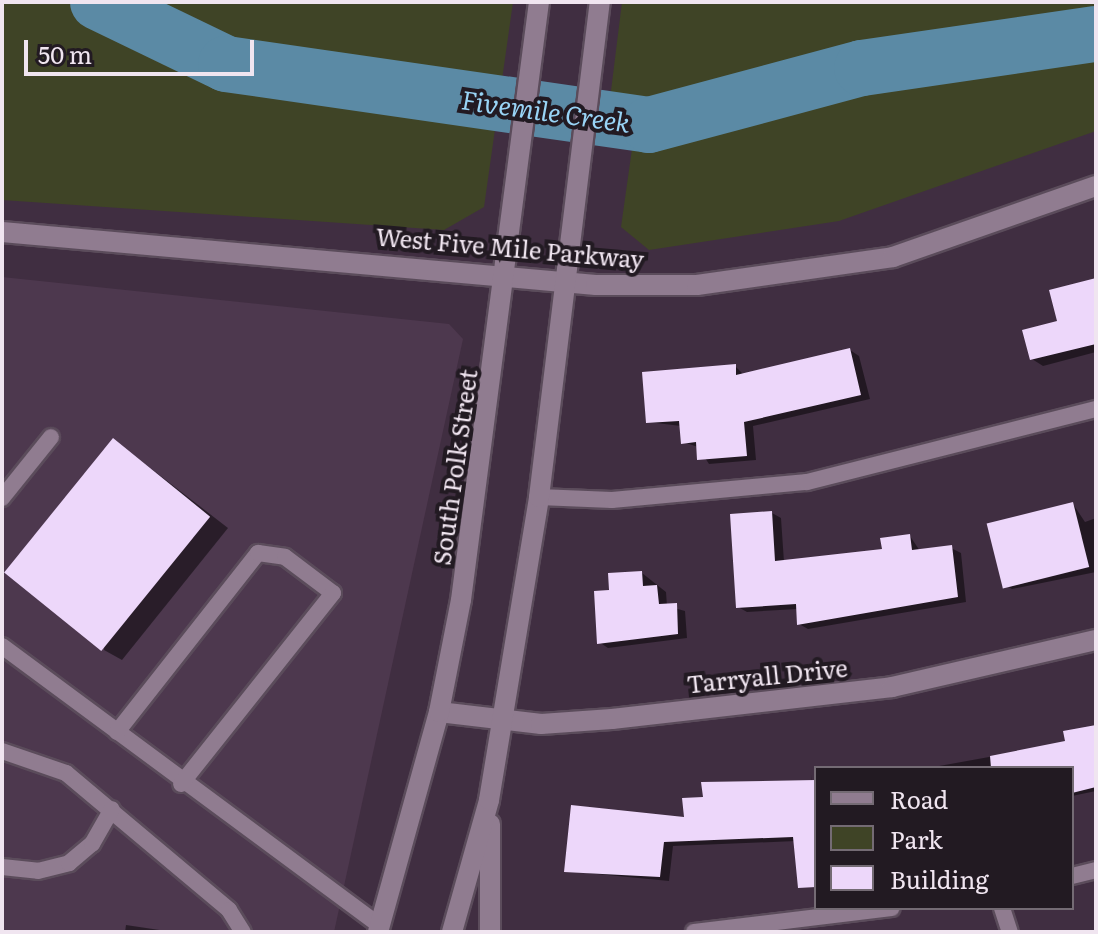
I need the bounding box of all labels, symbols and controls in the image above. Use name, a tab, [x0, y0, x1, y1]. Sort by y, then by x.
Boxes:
scale bar	[28, 24, 258, 74]
text: 50 m	[38, 36, 92, 71]
water label: Fivemile Creek	[460, 83, 632, 137]
street label: West Five Mile Parkway	[375, 221, 645, 273]
street label: South Polk Street	[426, 367, 482, 567]
street label: Tarryall Drive	[685, 652, 849, 698]
legend	[814, 766, 1074, 910]
text: Road	[890, 781, 948, 816]
text: Park	[890, 821, 943, 856]
text: Building	[890, 861, 989, 896]

